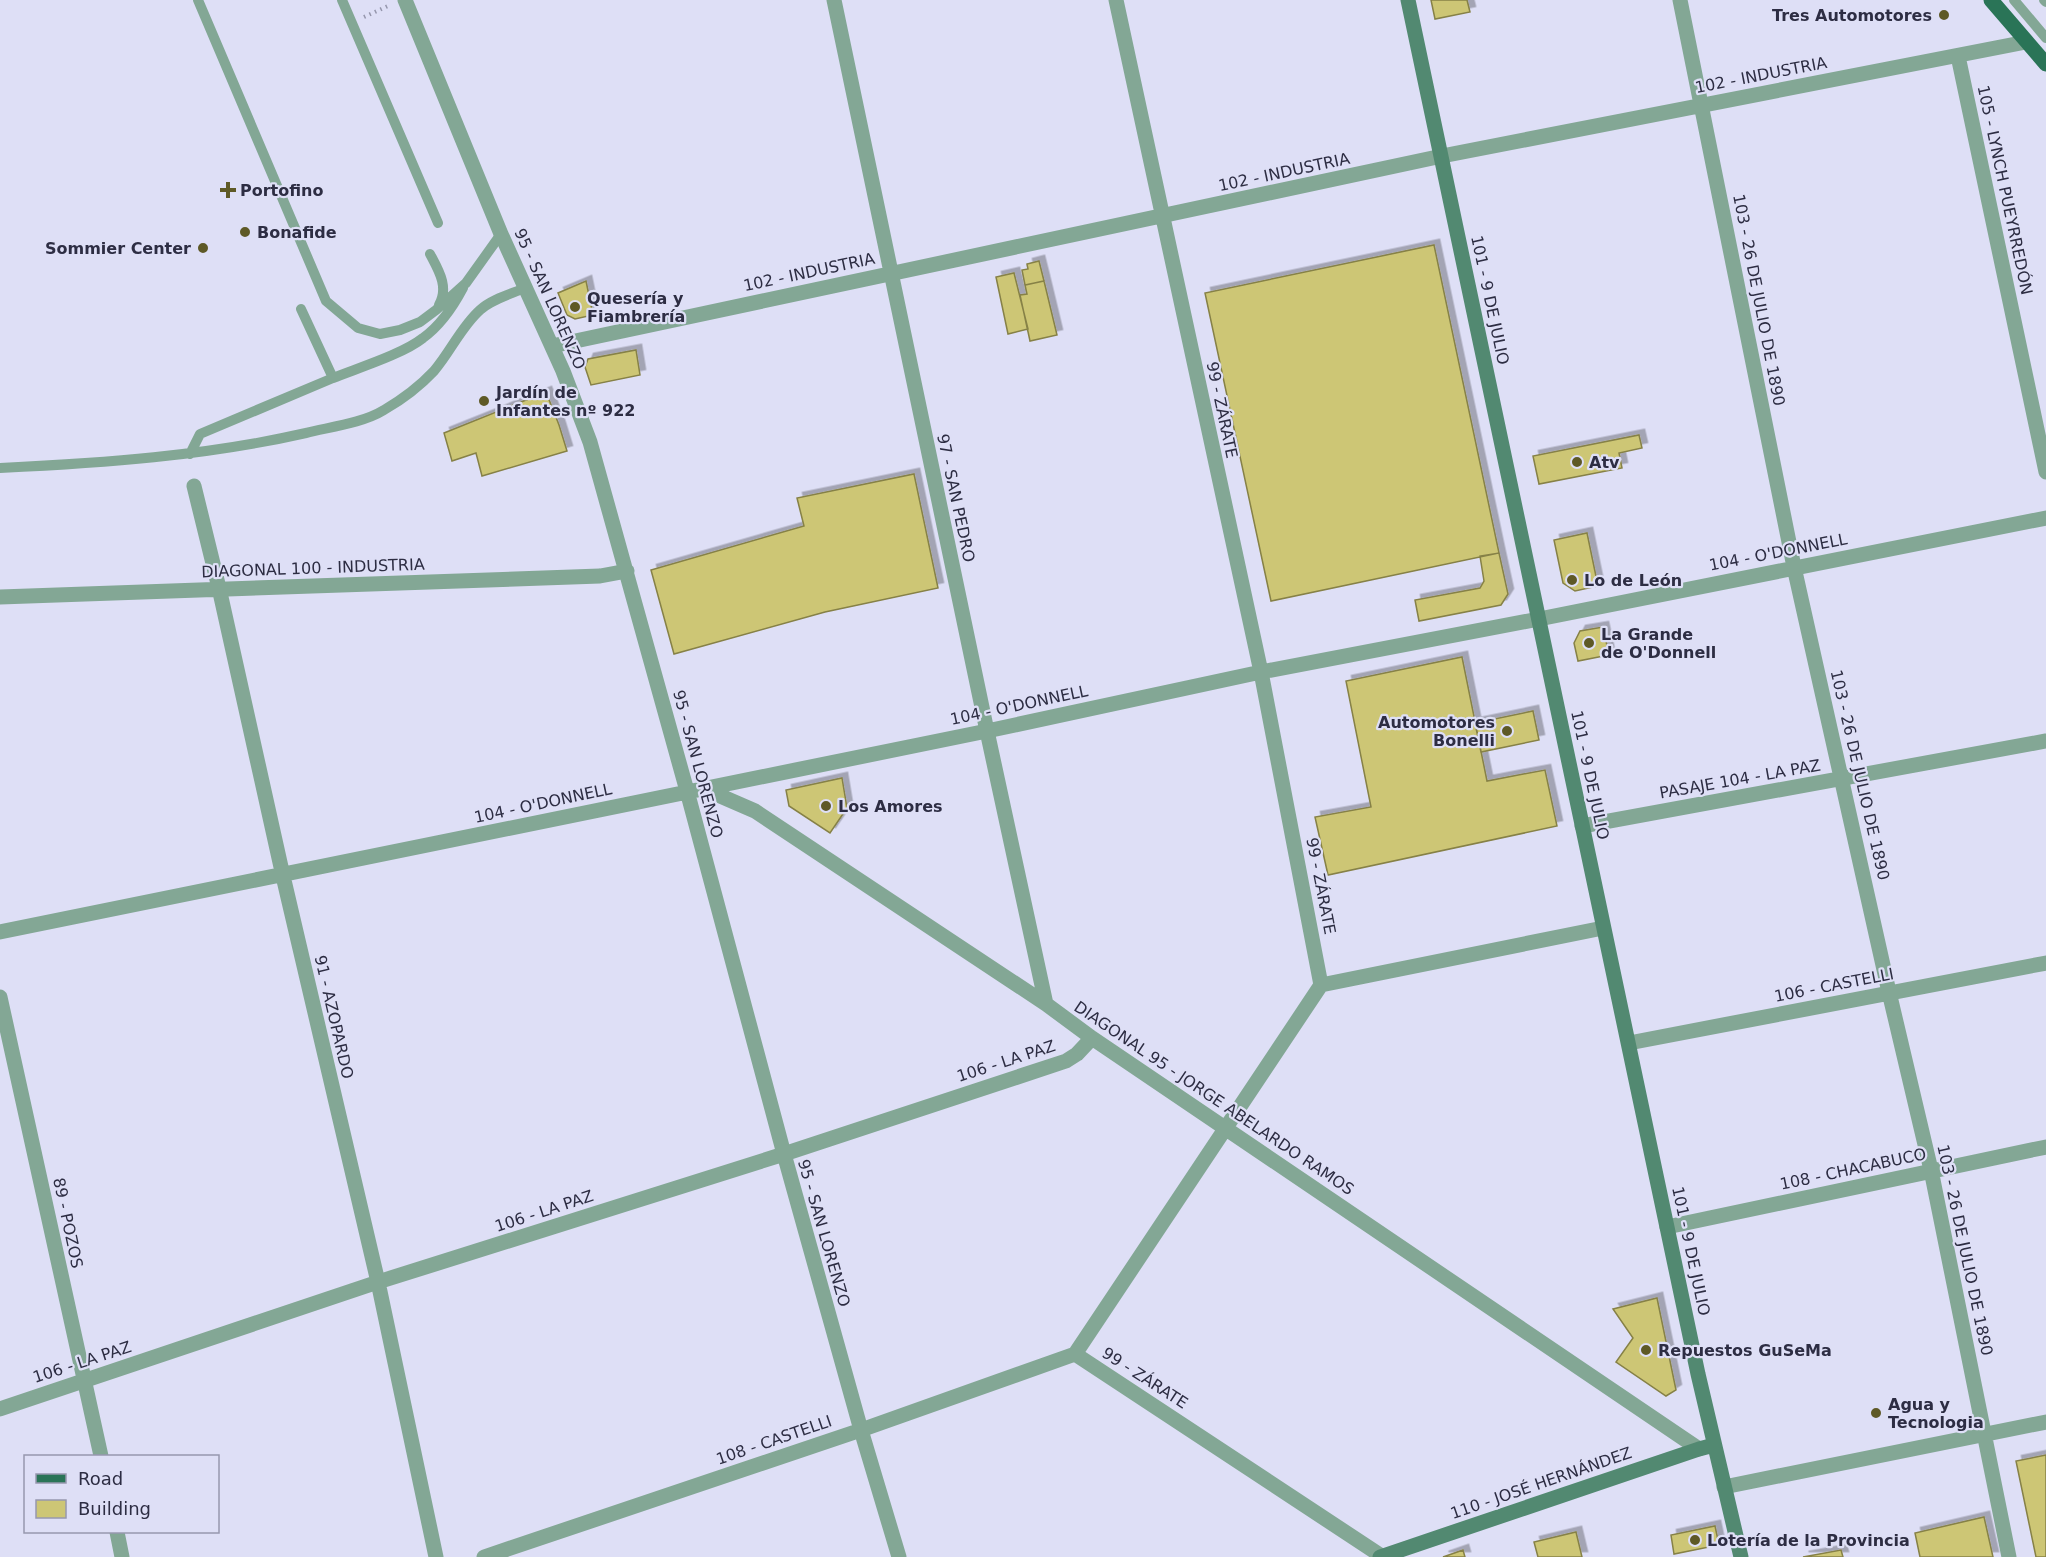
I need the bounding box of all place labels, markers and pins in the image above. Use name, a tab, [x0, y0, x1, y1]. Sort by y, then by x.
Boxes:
place label: Tres Automotores	[1772, 6, 1932, 25]
marker: Tres Automotores	[1937, 8, 1951, 22]
place label: Portofino	[240, 181, 324, 200]
marker: Portofino	[221, 183, 235, 197]
place label: Bonafide	[257, 223, 337, 242]
marker: Bonafide	[238, 225, 252, 239]
place label: Sommier Center	[45, 239, 191, 258]
marker: Sommier Center	[196, 241, 210, 255]
place label: Quesería y Fiambrería	[587, 289, 685, 326]
marker: Quesería y Fiambrería	[568, 300, 582, 314]
place label: Jardín de Infantes nº 922	[495, 383, 635, 420]
marker: Jardín de Infantes nº 922	[477, 394, 491, 408]
place label: Atv	[1589, 453, 1620, 472]
marker: Atv	[1570, 455, 1584, 469]
place label: Lo de León	[1584, 571, 1682, 590]
marker: Lo de León	[1565, 573, 1579, 587]
place label: La Grande de O'Donnell	[1601, 625, 1716, 662]
marker: La Grande de O'Donnell	[1582, 636, 1596, 650]
place label: Automotores Bonelli	[1378, 713, 1495, 750]
marker: Automotores Bonelli	[1500, 724, 1514, 738]
place label: Los Amores	[838, 797, 943, 816]
marker: Los Amores	[819, 799, 833, 813]
place label: Repuestos GuSeMa	[1658, 1341, 1832, 1360]
marker: Repuestos GuSeMa	[1639, 1343, 1653, 1357]
place label: Agua y Tecnologia	[1888, 1395, 1984, 1432]
marker: Agua y Tecnologia	[1869, 1406, 1883, 1420]
place label: Lotería de la Provincia	[1707, 1531, 1910, 1550]
marker: Lotería de la Provincia	[1688, 1533, 1702, 1547]

